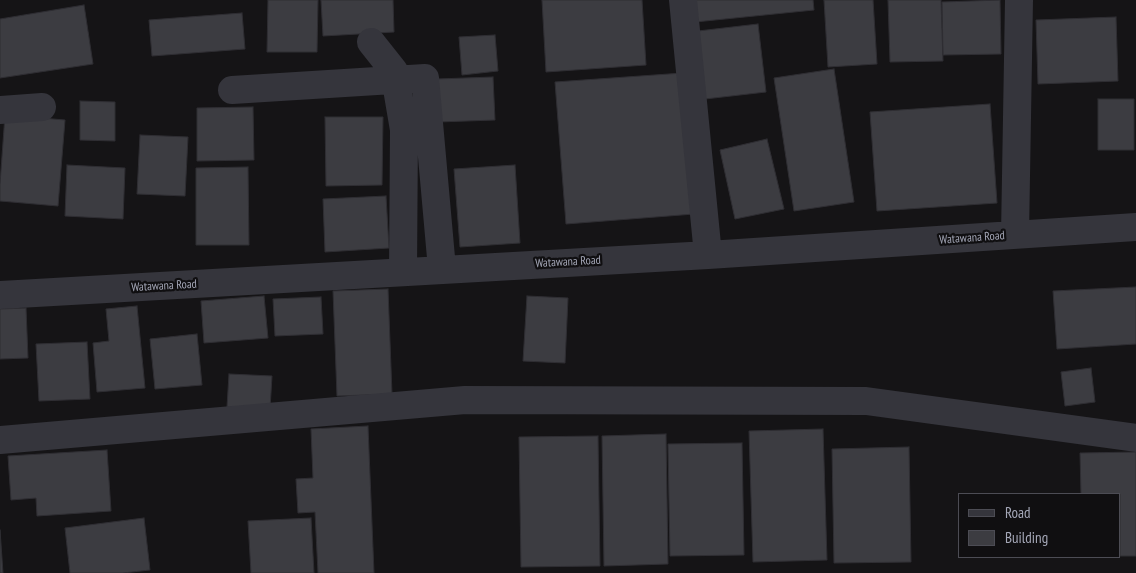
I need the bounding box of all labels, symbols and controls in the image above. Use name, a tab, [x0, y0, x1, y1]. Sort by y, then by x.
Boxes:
street label: Watawana Road	[939, 229, 1005, 247]
street label: Watawana Road	[535, 253, 601, 271]
street label: Watawana Road	[131, 277, 197, 295]
legend	[958, 493, 1121, 558]
text: Road	[1005, 503, 1031, 522]
text: Building	[1005, 528, 1048, 547]

